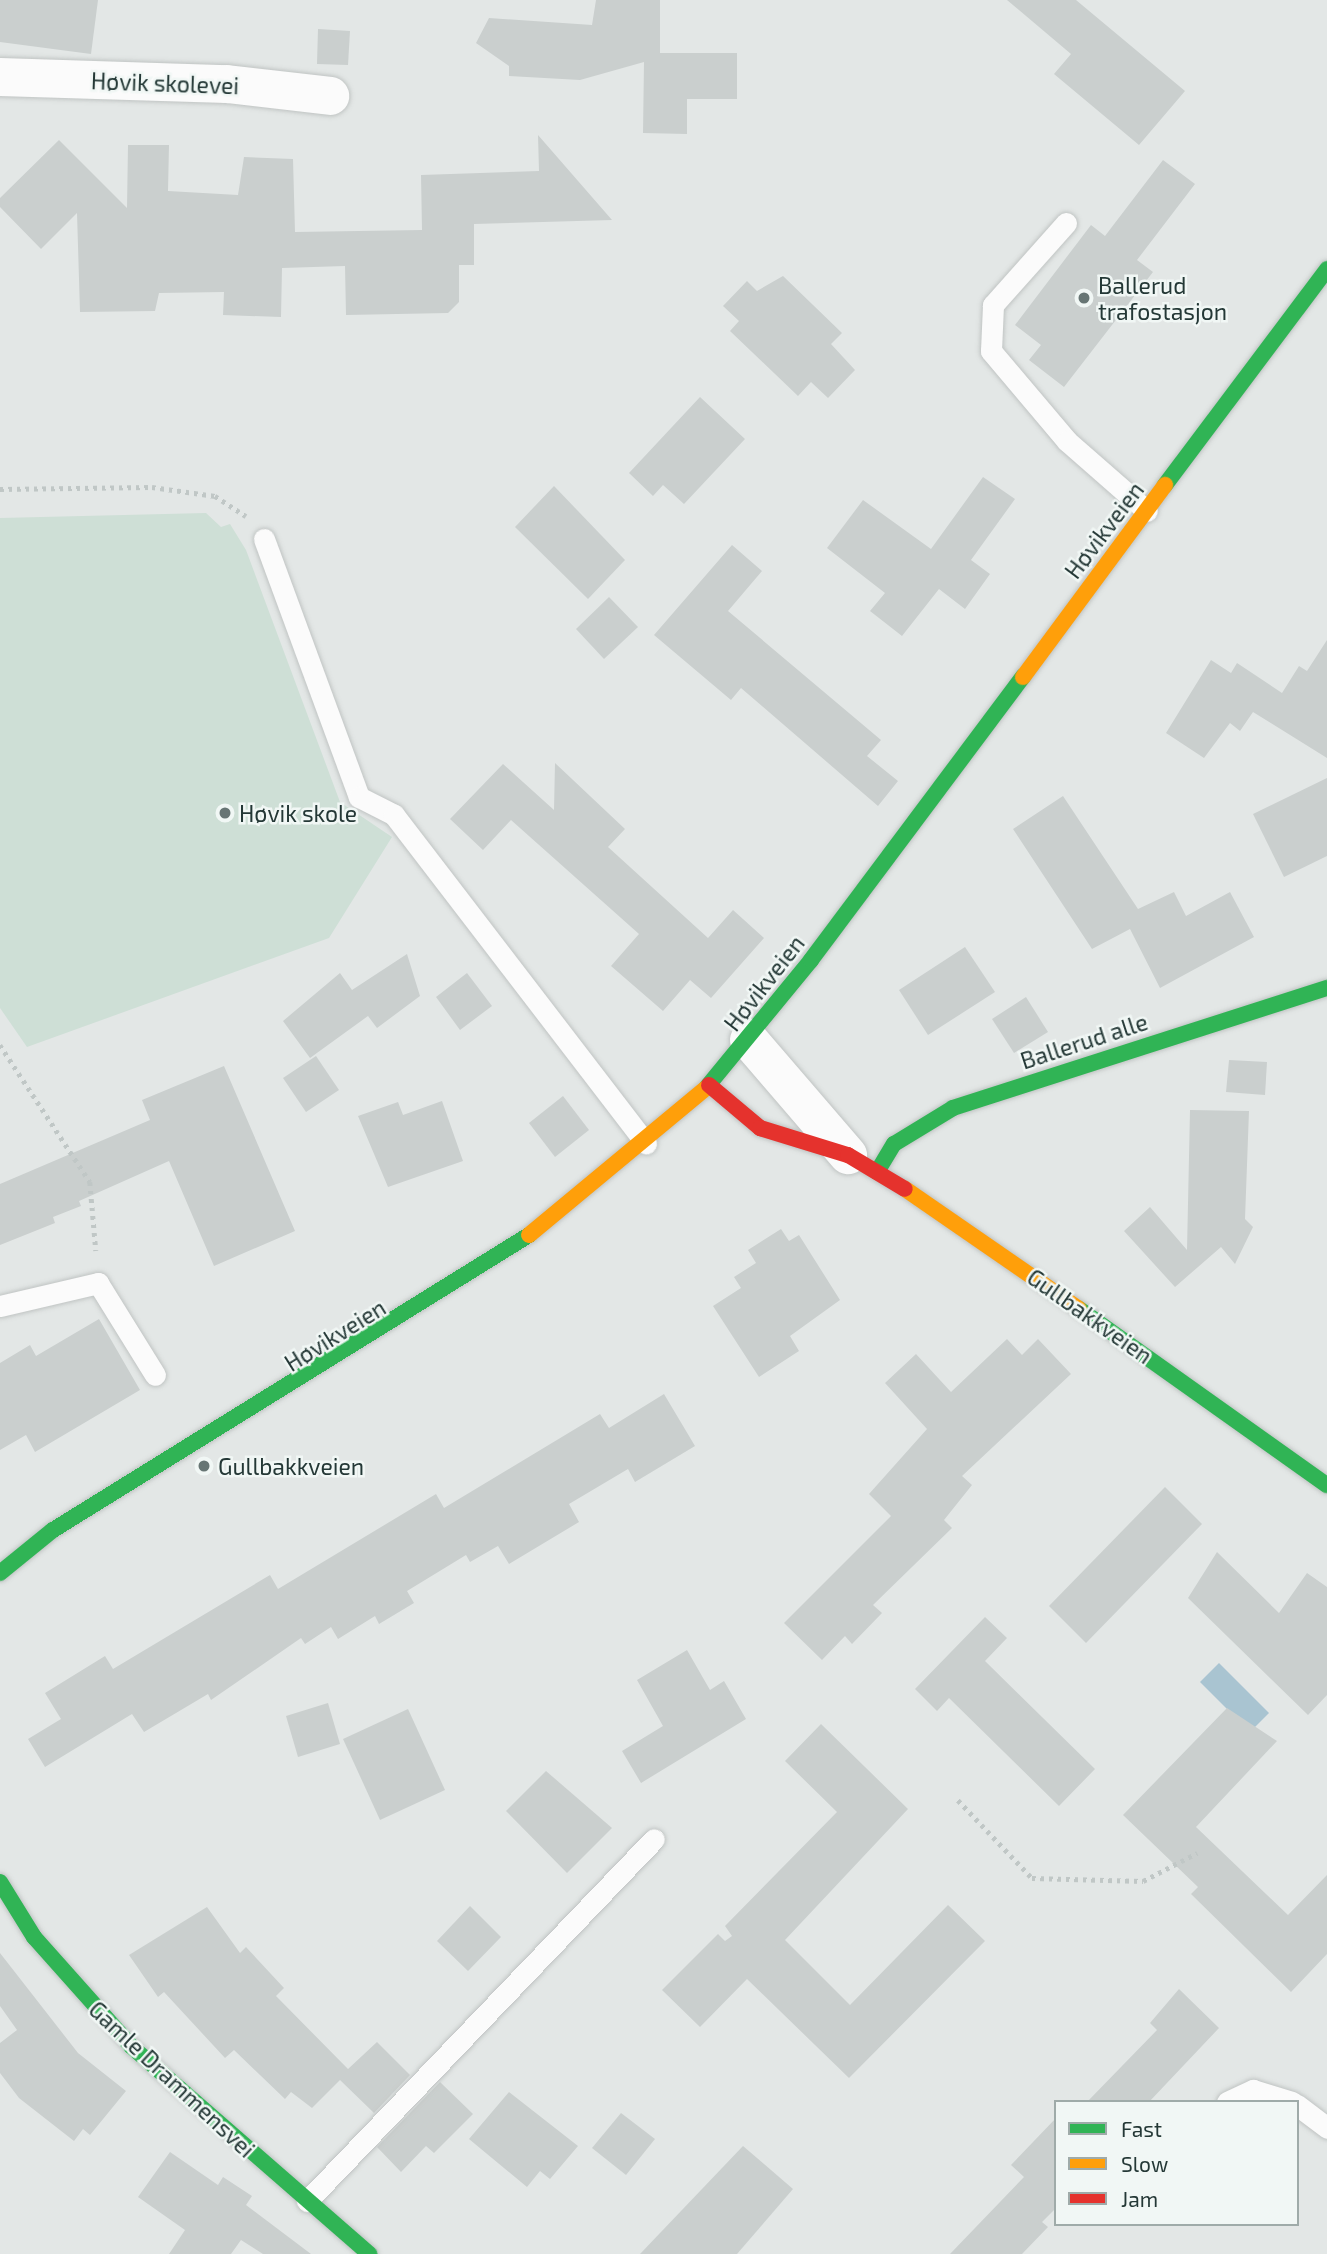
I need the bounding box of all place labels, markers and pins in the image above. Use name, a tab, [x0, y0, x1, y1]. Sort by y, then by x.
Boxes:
place label: Ballerud trafostasjon	[1098, 271, 1227, 325]
marker: Ballerud trafostasjon	[1076, 290, 1092, 306]
place label: Høvik skole	[239, 799, 357, 827]
marker: Høvik skole	[217, 805, 233, 821]
place label: Gullbakkveien	[218, 1452, 364, 1480]
marker: Gullbakkveien	[196, 1458, 212, 1474]

